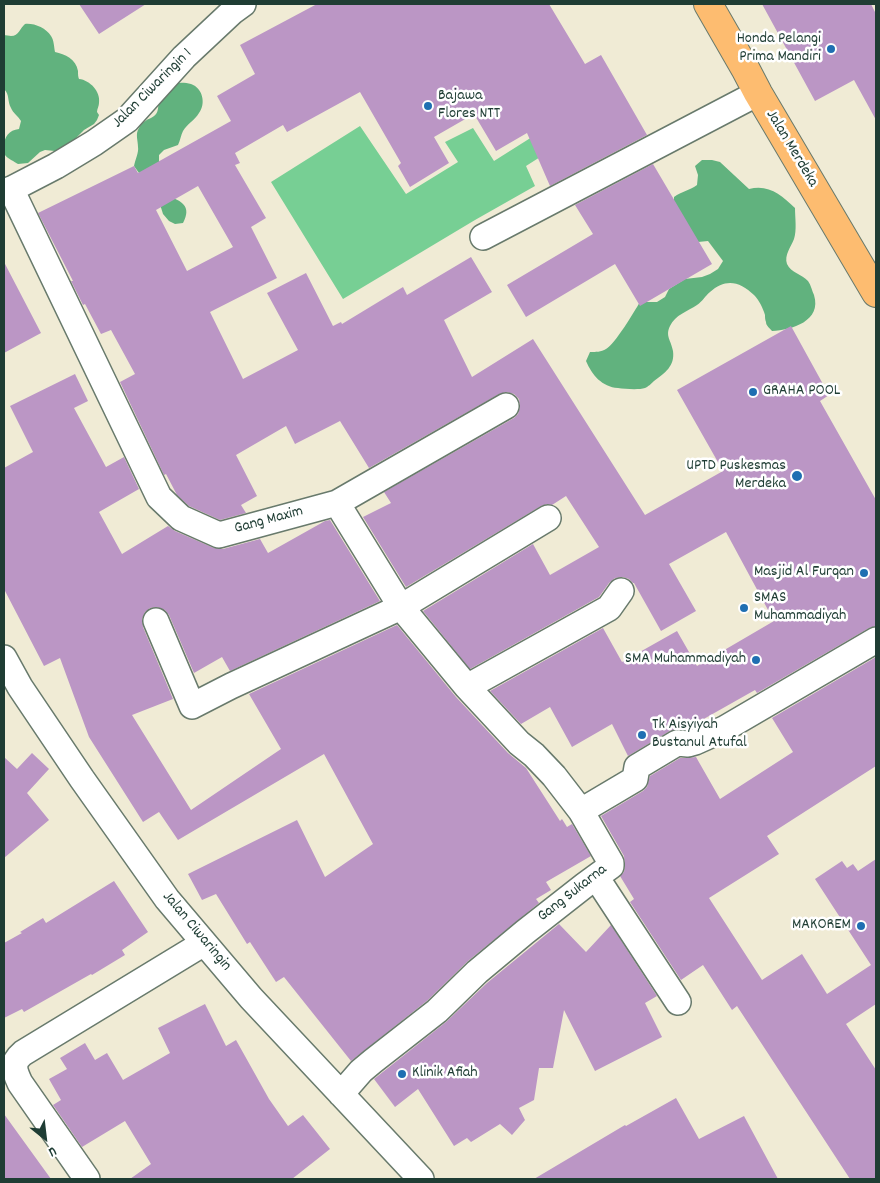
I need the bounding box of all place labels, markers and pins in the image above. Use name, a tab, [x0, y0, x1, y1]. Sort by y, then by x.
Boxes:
place label: Honda Pelangi Prima Mandiri	[737, 30, 821, 68]
marker: Honda Pelangi Prima Mandiri	[825, 43, 837, 55]
place label: Bajawa Flores NTT	[438, 87, 500, 125]
marker: Bajawa Flores NTT	[422, 100, 434, 112]
place label: GRAHA POOL	[763, 382, 840, 402]
marker: GRAHA POOL	[747, 386, 759, 398]
place label: UPTD Puskesmas Merdeka	[686, 457, 786, 495]
marker: UPTD Puskesmas Merdeka	[790, 469, 804, 483]
place label: Masjid Al Furqan	[754, 563, 854, 583]
marker: Masjid Al Furqan	[858, 567, 870, 579]
place label: SMAS Muhammadiyah	[754, 589, 846, 627]
marker: SMAS Muhammadiyah	[738, 602, 750, 614]
place label: SMA Muhammadiyah	[625, 650, 746, 670]
marker: SMA Muhammadiyah	[750, 654, 762, 666]
place label: Tk Aisyiyah Bustanul Atufal	[652, 716, 747, 754]
marker: Tk Aisyiyah Bustanul Atufal	[636, 729, 648, 741]
place label: MAKOREM	[792, 916, 851, 936]
marker: MAKOREM	[855, 920, 867, 932]
place label: Klinik Afiah	[412, 1064, 478, 1084]
marker: Klinik Afiah	[396, 1068, 408, 1080]

